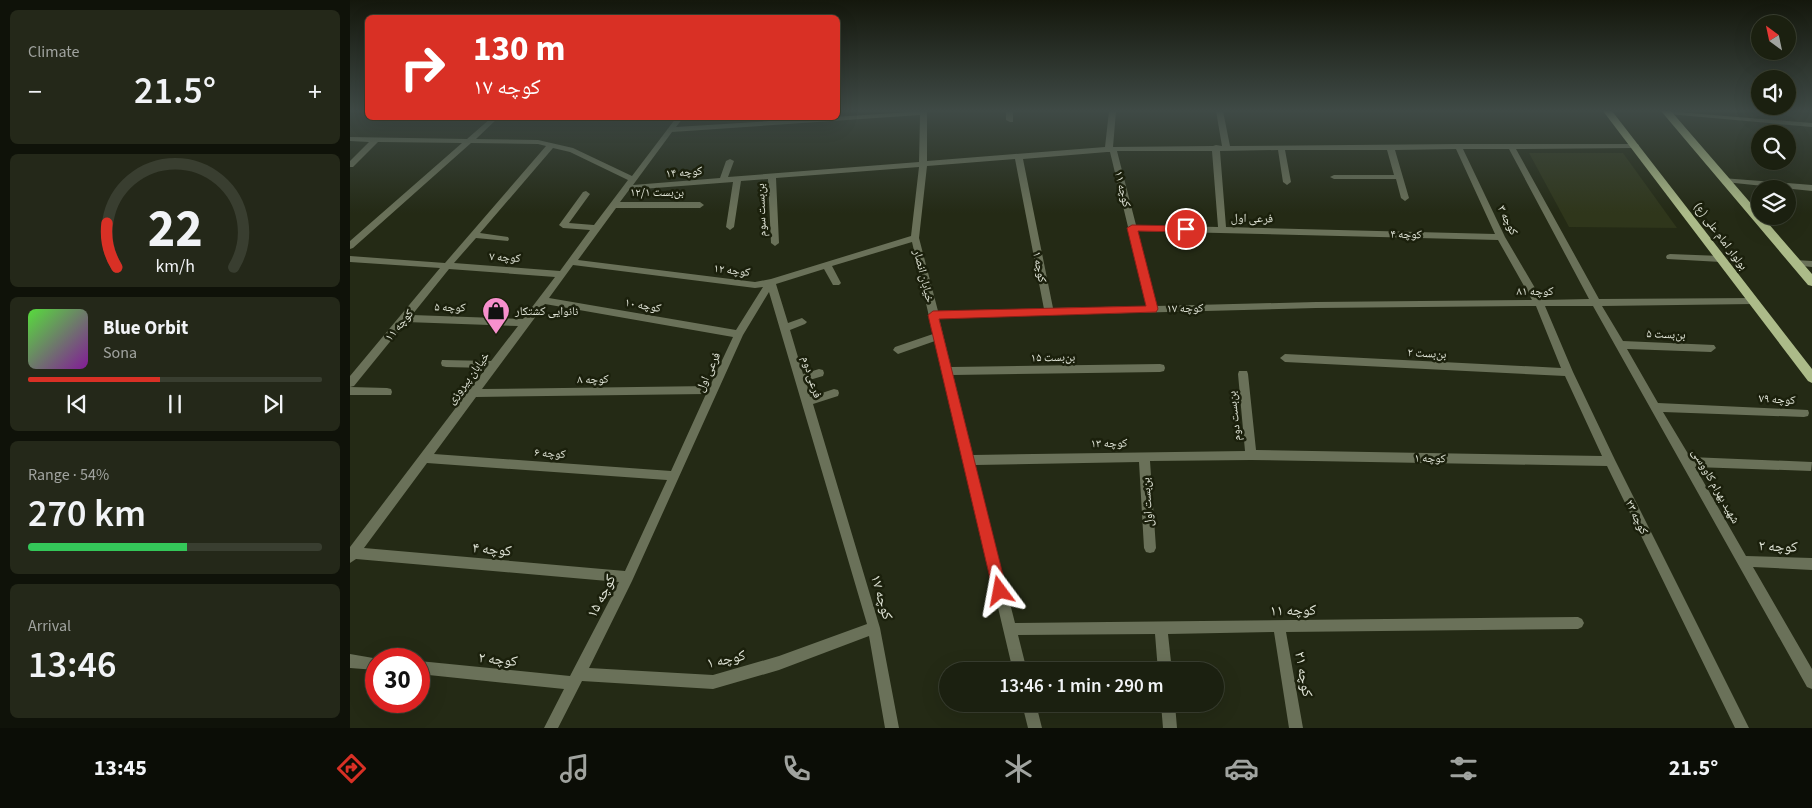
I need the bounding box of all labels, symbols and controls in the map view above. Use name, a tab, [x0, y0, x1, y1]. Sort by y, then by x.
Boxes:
north arrow	[1751, 15, 1796, 60]
map controls	[1751, 15, 1796, 225]
text: 130 m	[473, 24, 565, 74]
icon: right	[390, 35, 455, 100]
text: Climate	[28, 41, 79, 63]
text: 21.5°	[134, 64, 216, 118]
button: sound	[1751, 70, 1796, 115]
text: کوچه ۱۷	[473, 71, 541, 103]
text: −	[28, 72, 42, 112]
text: +	[308, 72, 322, 112]
button: search	[1751, 125, 1796, 170]
street label: کوچه ۱۴	[665, 162, 703, 183]
street label: کوچه ۱۱	[1110, 169, 1135, 209]
button: layers	[1751, 180, 1796, 225]
street label: بن‌بست سوم	[752, 183, 771, 237]
street label: بن‌بست ۱۲/۱	[630, 184, 684, 201]
text: 22	[148, 193, 202, 267]
street label: بولوار امام علی (ع)	[1690, 199, 1752, 274]
street label: کوچه ۳	[1493, 202, 1522, 238]
pin	[1165, 208, 1207, 250]
street label: فرعی اول	[1231, 210, 1273, 227]
icon: arrive	[1172, 215, 1200, 243]
street label: کوچه ۴	[1390, 226, 1422, 243]
street label: خیابان انصار	[909, 247, 938, 305]
street label: کوچه ۷	[489, 248, 521, 267]
street label: کوچه ۱	[1028, 250, 1051, 284]
text: km/h	[155, 254, 195, 279]
street label: کوچه ۱۲	[713, 260, 751, 281]
street label: کوچه ۸۱	[1517, 283, 1553, 300]
street label: کوچه ۱۰	[623, 294, 663, 317]
shop icon: نانوایی کشتکار	[481, 296, 511, 335]
street label: کوچه ۵	[434, 298, 466, 317]
street label: کوچه ۱۷	[1166, 300, 1204, 317]
place label: نانوایی کشتکار	[514, 303, 578, 320]
street label: کوچه ۱۱	[381, 306, 418, 345]
text: Blue Orbit	[103, 315, 188, 342]
street label: بن‌بست ۵	[1646, 325, 1686, 344]
text: Sona	[103, 342, 137, 364]
street label: بن‌بست ۲	[1407, 344, 1447, 363]
street label: خیابان پیروزی	[443, 348, 494, 408]
street label: فرعی اول	[692, 349, 725, 395]
street label: بن‌بست ۱۵	[1031, 349, 1075, 366]
street label: فرعی دوم	[797, 354, 826, 400]
street label: کوچه ۸	[577, 371, 609, 388]
icon: previous	[63, 390, 91, 418]
icon: pause	[161, 390, 189, 418]
icon: next	[259, 390, 287, 418]
street label: بن‌بست دوم	[1223, 390, 1246, 442]
street label: کوچه ۷۹	[1758, 390, 1796, 409]
street label: کوچه ۱۳	[1090, 435, 1128, 452]
street label: کوچه ۶	[534, 444, 566, 463]
street label: شهید بهرام کاووسی	[1687, 446, 1744, 527]
street label: کوچه ۱	[1414, 450, 1446, 467]
text: Range · 54%	[28, 464, 109, 486]
street label: بن‌بست اول	[1137, 477, 1158, 527]
text: 270 km	[28, 487, 146, 541]
street label: کوچه ۲۳	[1621, 497, 1652, 538]
street label: کوچه ۲	[1758, 535, 1798, 558]
street label: کوچه ۴	[471, 537, 512, 562]
position arrow	[973, 564, 1025, 616]
street label: کوچه ۱۵	[582, 571, 621, 622]
street label: کوچه ۱۷	[865, 572, 898, 622]
street label: کوچه ۱۱	[1270, 600, 1316, 621]
text: Arrival	[28, 615, 71, 637]
text: 13:46	[28, 638, 116, 692]
street label: کوچه ۱	[705, 645, 748, 674]
street label: کوچه ۲	[477, 647, 519, 672]
speed limit sign: 30	[365, 648, 430, 713]
street label: کوچه ۲۱	[1289, 650, 1318, 699]
text: 13:46 · 1 min · 290 m	[999, 673, 1164, 700]
icon: directions	[334, 751, 369, 786]
icon: music	[557, 751, 592, 786]
icon: phone	[779, 751, 814, 786]
icon: climate	[1001, 751, 1036, 786]
icon: car	[1224, 751, 1259, 786]
icon: filters	[1446, 751, 1481, 786]
text: 13:45	[94, 752, 147, 784]
text: 21.5°	[1669, 752, 1718, 784]

